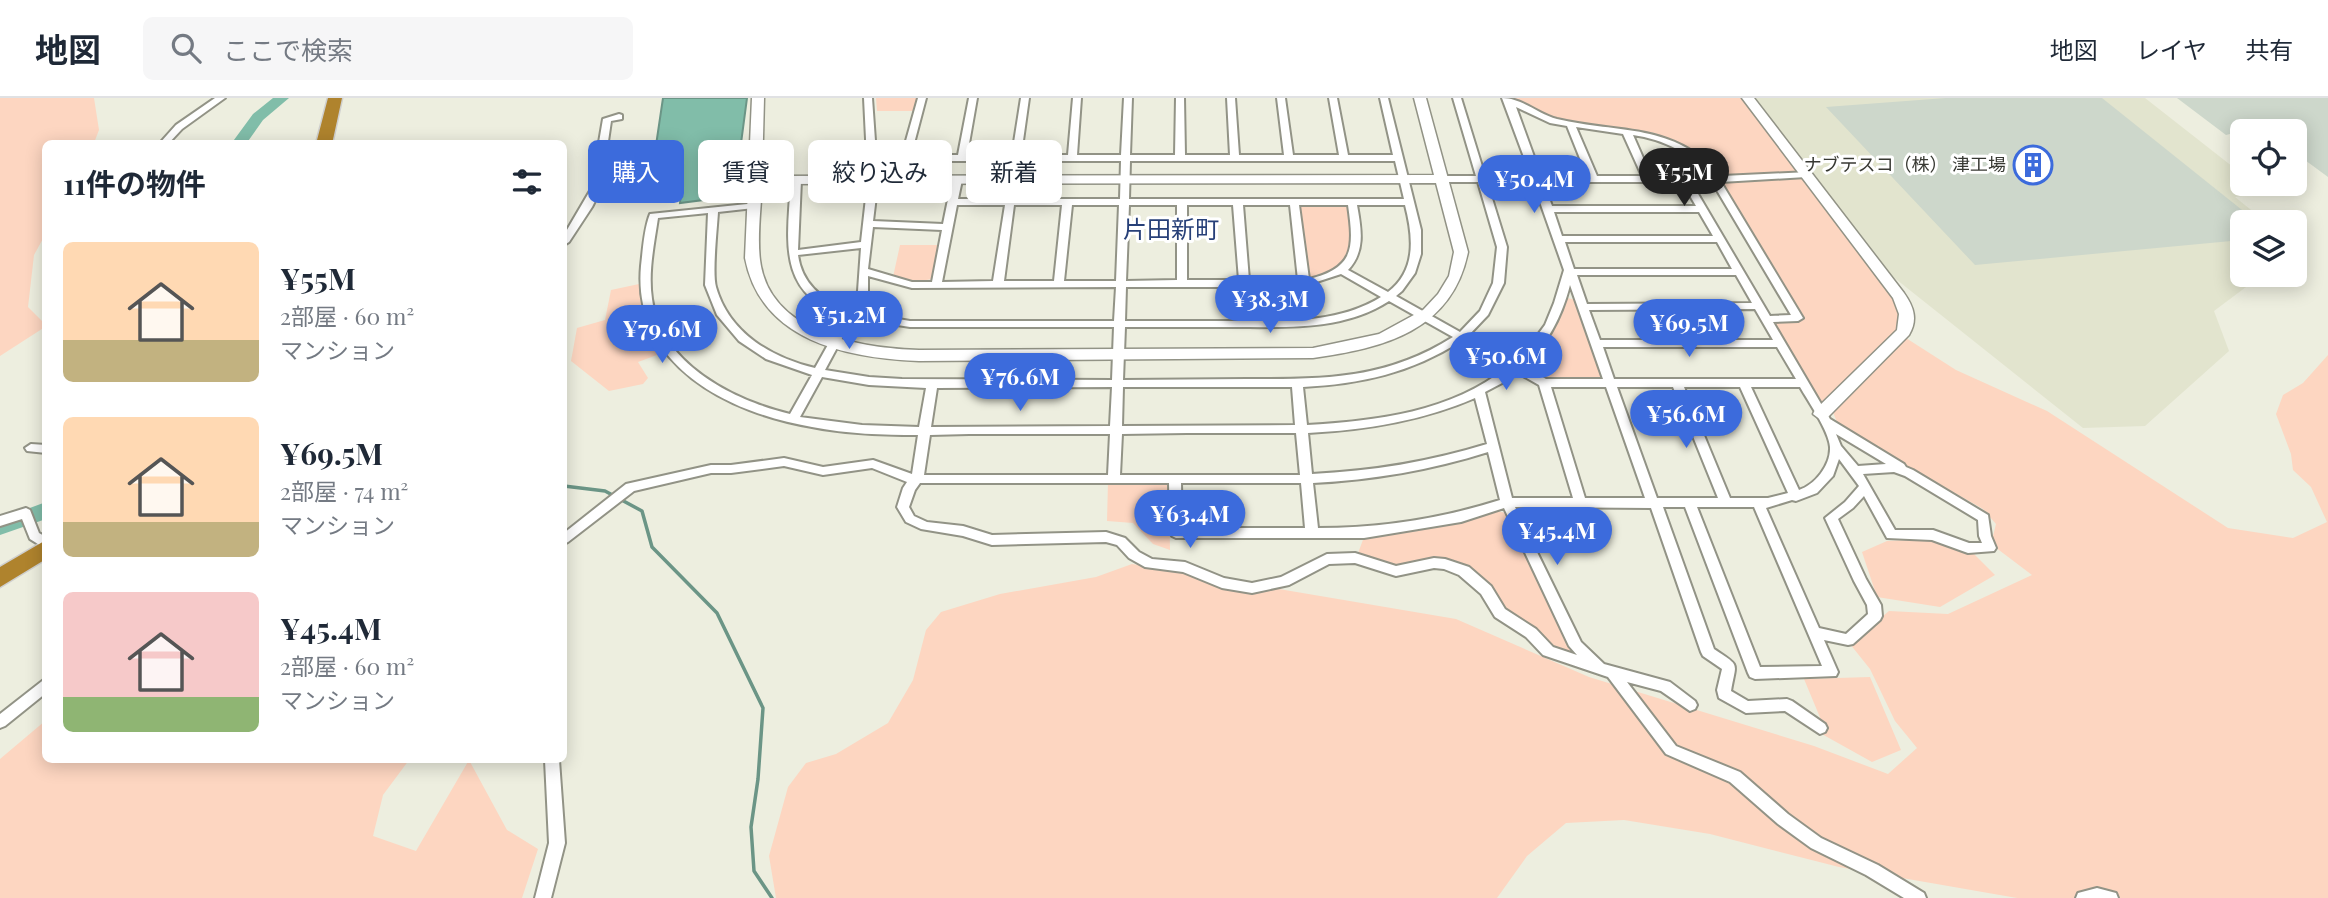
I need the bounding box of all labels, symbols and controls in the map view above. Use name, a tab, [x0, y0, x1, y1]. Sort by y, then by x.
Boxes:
search box	[143, 17, 633, 80]
text: 地図	[35, 26, 101, 70]
icon: search	[167, 29, 205, 67]
text: ここで検索	[223, 32, 353, 67]
text: 地図	[2050, 33, 2098, 65]
text: レイヤ	[2136, 33, 2207, 65]
text: 共有	[2245, 33, 2293, 65]
map controls	[2230, 119, 2307, 287]
button: locate	[2230, 119, 2307, 196]
chip: 購入	[588, 140, 684, 203]
chip: 賃貸	[698, 140, 794, 203]
chip: 絞り込み	[808, 140, 952, 203]
chip: 新着	[966, 140, 1062, 203]
building icon: ナブテスコ（株） 津工場	[2012, 144, 2054, 186]
pin: ¥55M	[1643, 148, 1725, 208]
place label: ナブテスコ（株） 津工場	[1804, 152, 2006, 176]
text: ¥55M	[1655, 155, 1713, 186]
pin: ¥50.4M	[1477, 156, 1591, 215]
text: ¥50.4M	[1494, 162, 1574, 193]
text: 11件の物件	[63, 163, 206, 203]
icon: filters	[508, 163, 546, 201]
button: layers	[2230, 210, 2307, 287]
district label: 片田新町	[1123, 212, 1219, 244]
text: ¥55M	[280, 258, 356, 298]
icon: home	[119, 270, 203, 354]
pin: ¥38.3M	[1213, 275, 1327, 335]
text: ¥38.3M	[1231, 282, 1309, 313]
pin: ¥51.2M	[792, 292, 906, 351]
text: ¥51.2M	[812, 298, 886, 329]
text: 2部屋 · 60 m²	[280, 300, 414, 331]
pin: ¥69.5M	[1632, 300, 1746, 359]
pin: ¥79.6M	[605, 306, 719, 365]
text: ¥69.5M	[1650, 306, 1729, 337]
text: ¥79.6M	[622, 312, 702, 343]
pin: ¥50.6M	[1449, 332, 1563, 392]
text: マンション	[280, 334, 395, 365]
text: ¥50.6M	[1465, 339, 1547, 370]
pin: ¥76.6M	[963, 354, 1077, 413]
text: ¥76.6M	[980, 360, 1060, 391]
pin: ¥56.6M	[1629, 390, 1743, 450]
text: ¥56.6M	[1646, 397, 1726, 428]
text: ¥69.5M	[280, 433, 383, 473]
icon: home	[119, 445, 203, 529]
text: 2部屋 · 74 m²	[280, 475, 408, 506]
pin: ¥63.4M	[1133, 490, 1247, 550]
text: ¥63.4M	[1150, 497, 1230, 528]
pin: ¥45.4M	[1500, 508, 1614, 567]
text: マンション	[280, 509, 395, 540]
text: ¥45.4M	[1518, 514, 1596, 545]
text: ¥45.4M	[280, 608, 382, 648]
icon: home	[119, 620, 203, 704]
text: 2部屋 · 60 m²	[280, 650, 414, 681]
text: マンション	[280, 684, 395, 715]

